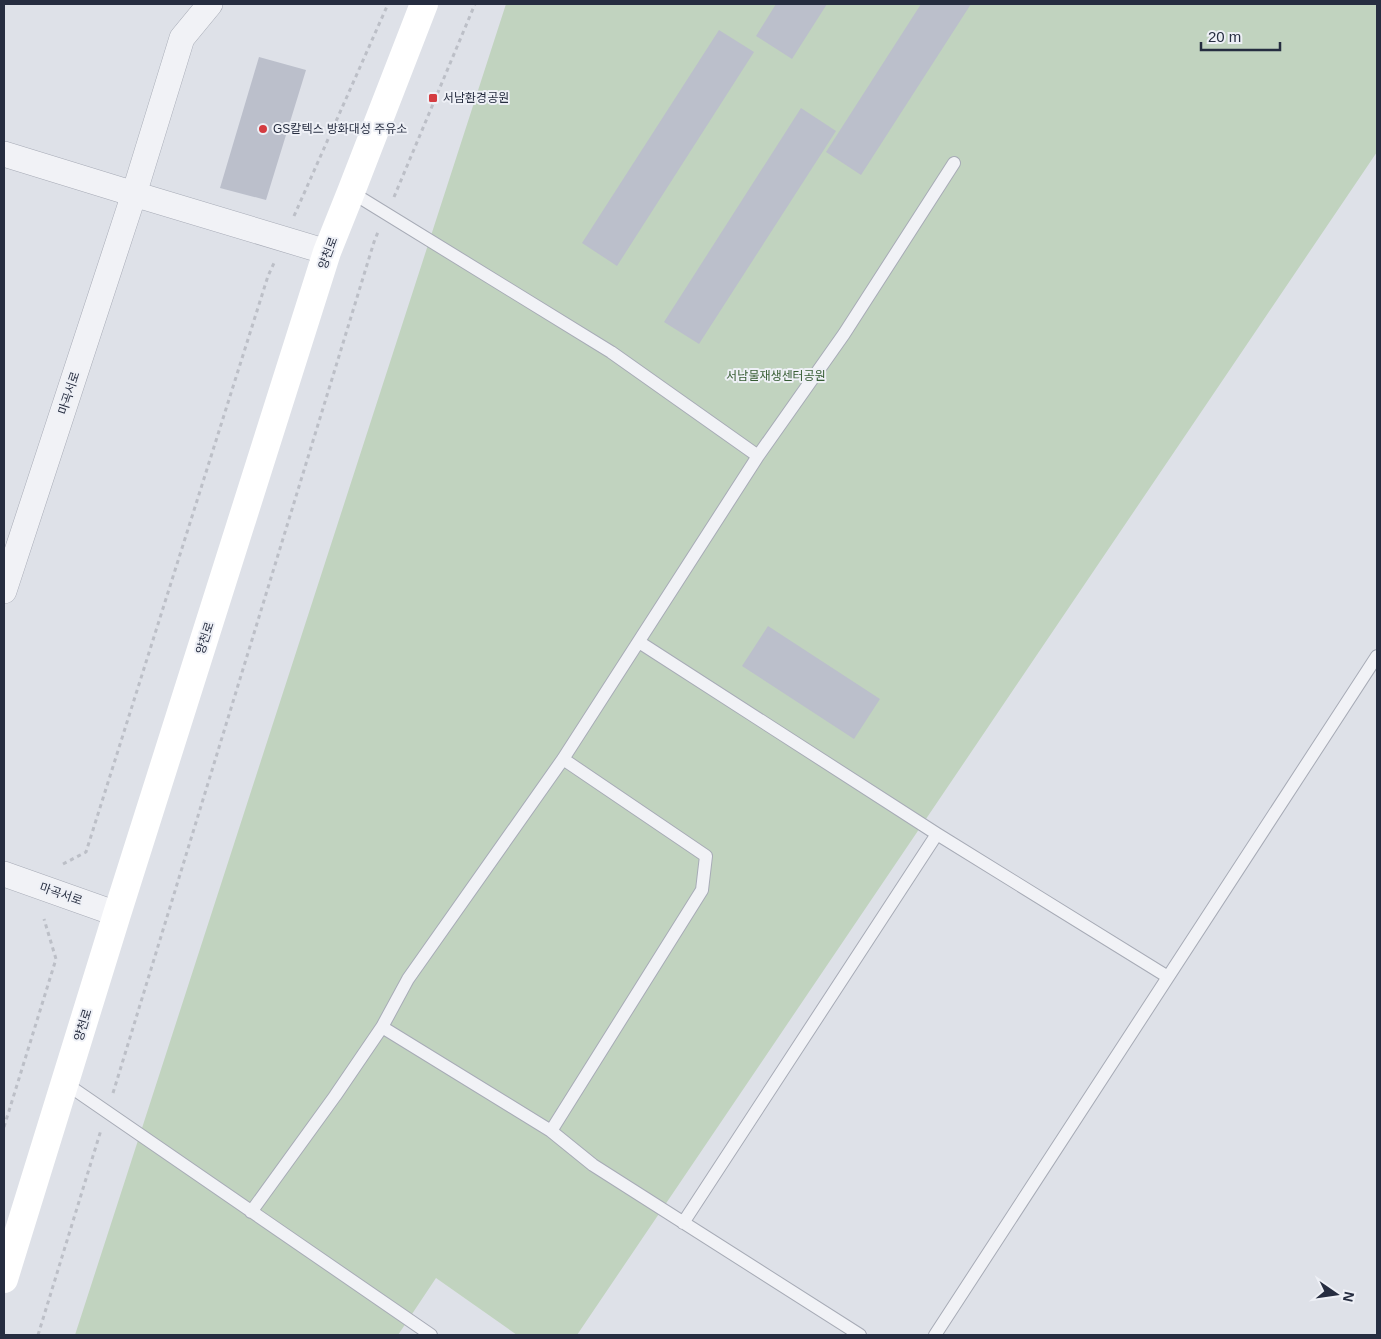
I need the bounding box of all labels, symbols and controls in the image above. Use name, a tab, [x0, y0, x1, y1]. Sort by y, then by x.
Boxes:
scale bar	[1201, 20, 1280, 52]
text: 20 m	[1208, 28, 1241, 45]
place label: 서남환경공원	[443, 91, 509, 105]
marker: 서남환경공원	[427, 92, 439, 104]
place label: GS칼텍스 방화대성 주유소	[273, 122, 407, 136]
marker: GS칼텍스 방화대성 주유소	[257, 123, 269, 135]
street label: 양천로	[316, 235, 340, 271]
park label: 서남물재생센터공원	[726, 369, 826, 383]
street label: 마곡서로	[56, 370, 82, 416]
street label: 양천로	[193, 620, 217, 656]
street label: 마곡서로	[38, 880, 84, 908]
street label: 양천로	[71, 1007, 95, 1043]
north arrow	[1311, 1269, 1361, 1319]
text: N	[1340, 1290, 1358, 1304]

